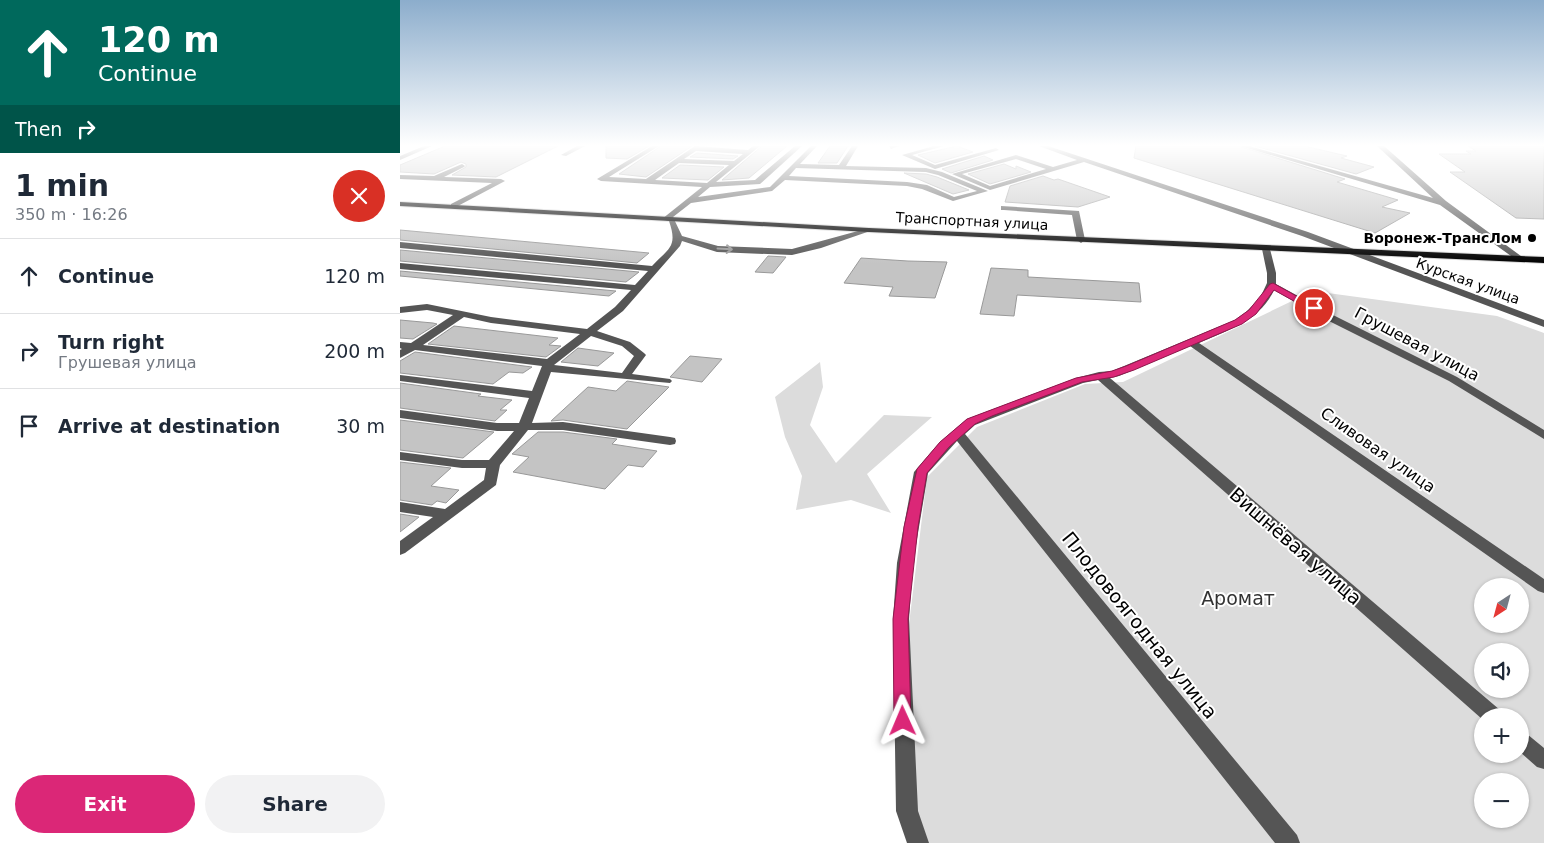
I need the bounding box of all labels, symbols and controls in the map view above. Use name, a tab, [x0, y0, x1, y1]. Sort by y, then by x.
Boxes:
icon: ahead	[15, 20, 80, 85]
text: 120 m	[98, 20, 220, 60]
text: Continue	[98, 61, 197, 86]
icon: right	[72, 115, 100, 143]
text: Then	[15, 118, 62, 140]
text: 1 min	[15, 168, 109, 203]
button: close	[333, 170, 385, 222]
text: 350 m · 16:26	[15, 205, 128, 224]
street label: Транспортная улица	[894, 209, 1049, 233]
place label: Воронеж-ТрансЛом	[1363, 230, 1522, 246]
marker: Воронеж-ТрансЛом	[1526, 232, 1538, 244]
one-way arrow	[717, 244, 733, 253]
street label: Курская улица	[1414, 255, 1522, 307]
icon: ahead	[15, 262, 43, 290]
text: Continue	[58, 265, 154, 287]
text: 120 m	[324, 265, 385, 287]
pin	[1293, 287, 1335, 329]
icon: arrive	[1300, 294, 1328, 322]
street label: Грушевая улица	[1351, 303, 1483, 385]
text: Turn right	[58, 331, 164, 353]
icon: right	[15, 337, 43, 365]
text: 200 m	[324, 340, 385, 362]
text: Грушевая улица	[58, 353, 197, 372]
street label: Сливовая улица	[1317, 403, 1439, 497]
icon: arrive	[15, 412, 43, 440]
text: Arrive at destination	[58, 415, 280, 437]
text: 30 m	[336, 415, 385, 437]
street label: Вишнёвая улица	[1226, 483, 1366, 609]
street label: Плодовоягодная улица	[1058, 527, 1222, 723]
north arrow	[1474, 578, 1529, 632]
map controls	[1474, 578, 1529, 828]
park label: Аромат	[1201, 587, 1275, 609]
button: sound	[1474, 643, 1529, 698]
position arrow	[876, 694, 928, 746]
button: +	[1474, 708, 1529, 763]
button: −	[1474, 773, 1529, 828]
button: Exit	[15, 775, 195, 833]
button: Share	[205, 775, 385, 833]

